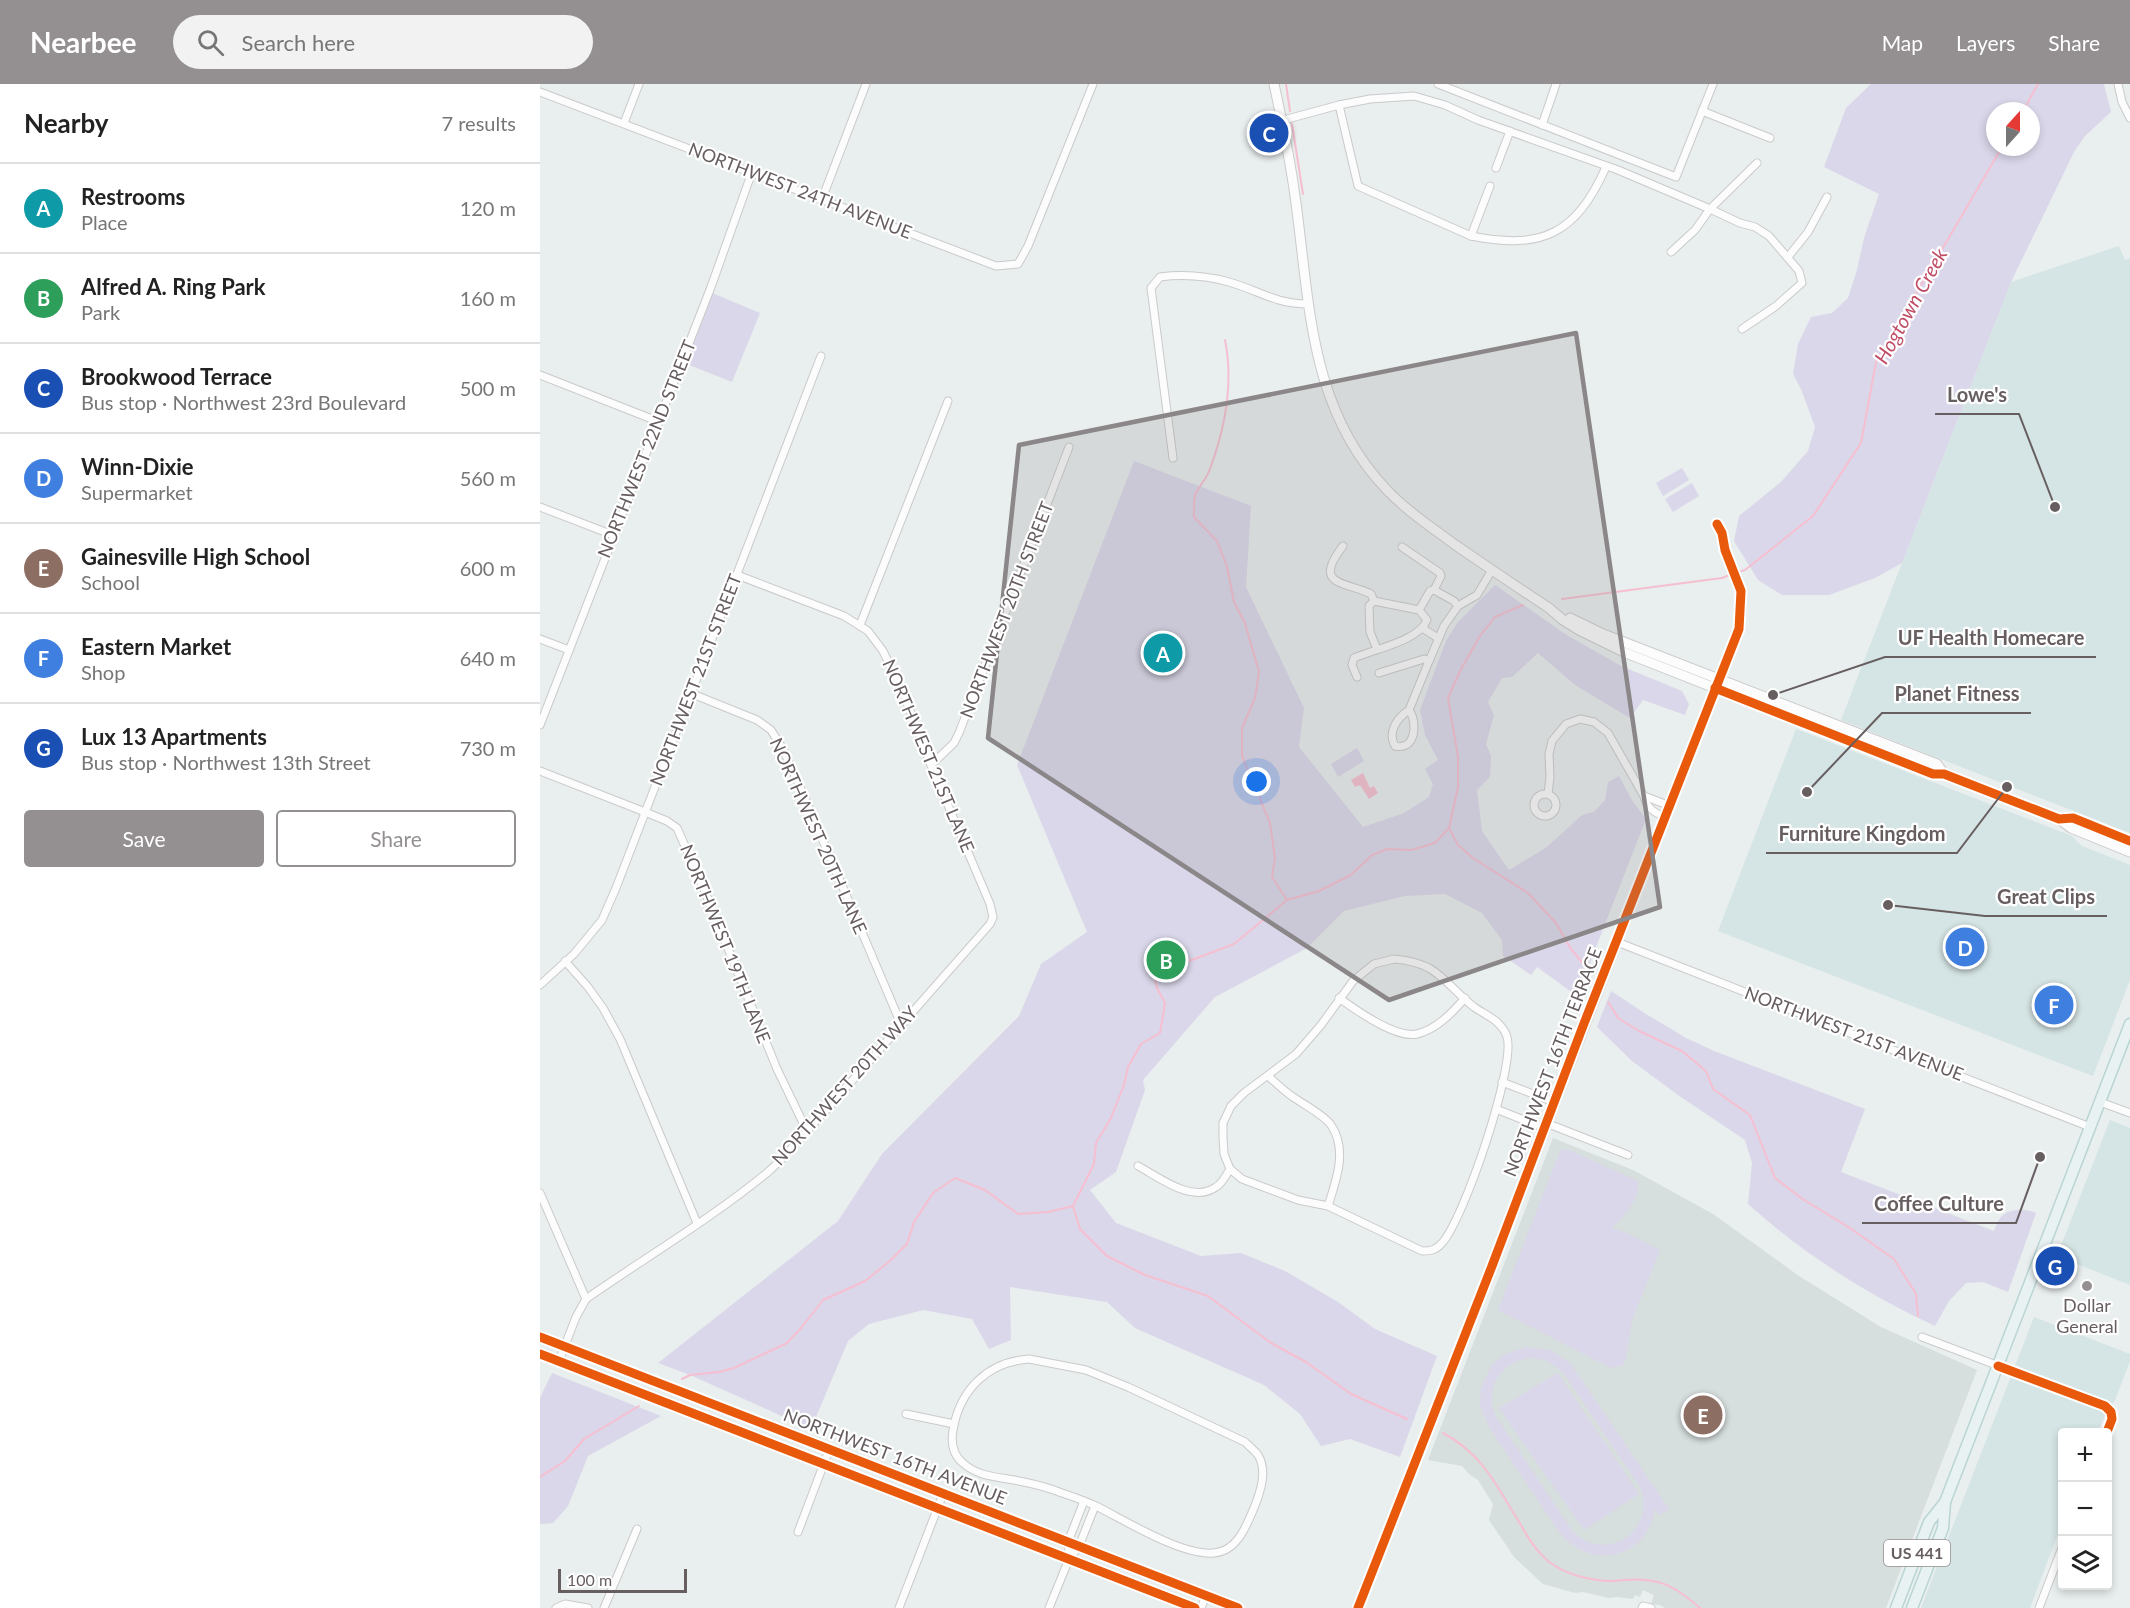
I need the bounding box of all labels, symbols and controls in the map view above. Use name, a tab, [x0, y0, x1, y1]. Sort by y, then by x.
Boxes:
search box	[173, 15, 593, 69]
text: Nearbee	[30, 25, 137, 59]
icon: search	[194, 26, 227, 59]
text: Search here	[242, 29, 355, 56]
text: Map	[1882, 30, 1923, 55]
text: Layers	[1956, 30, 2015, 55]
text: Share	[2048, 30, 2100, 55]
north arrow	[1986, 102, 2040, 156]
text: Nearby	[24, 107, 109, 139]
pin: C	[1250, 110, 1288, 156]
text: 7 results	[441, 111, 516, 135]
street label: NORTHWEST 24TH AVENUE	[686, 137, 915, 243]
text: Restrooms	[81, 183, 185, 210]
text: A	[37, 196, 50, 220]
text: 120 m	[460, 196, 516, 220]
text: Place	[81, 210, 128, 234]
water label: Hogtown Creek	[1869, 243, 1952, 367]
text: Alfred A. Ring Park	[81, 273, 266, 300]
text: B	[37, 286, 50, 310]
text: 160 m	[460, 286, 516, 310]
text: Park	[81, 300, 120, 324]
street label: NORTHWEST 22ND STREET	[592, 336, 700, 561]
text: Brookwood Terrace	[81, 363, 272, 390]
text: C	[37, 376, 50, 400]
text: 500 m	[460, 376, 516, 400]
callout: Lowe's	[1935, 376, 2019, 414]
text: Lowe's	[1947, 382, 2007, 406]
text: Bus stop · Northwest 23rd Boulevard	[81, 390, 406, 414]
text: Winn-Dixie	[81, 453, 194, 480]
text: D	[36, 466, 51, 490]
text: 560 m	[460, 466, 516, 490]
text: Supermarket	[81, 480, 193, 504]
street label: NORTHWEST 20TH STREET	[955, 498, 1058, 721]
text: Gainesville High School	[81, 543, 310, 570]
text: E	[38, 556, 49, 580]
text: 600 m	[460, 556, 516, 580]
text: School	[81, 570, 140, 594]
street label: NORTHWEST 21ST STREET	[644, 570, 746, 789]
callout: UF Health Homecare	[1885, 619, 2096, 657]
text: UF Health Homecare	[1898, 625, 2085, 649]
pin: A	[1144, 630, 1182, 676]
text: Eastern Market	[81, 633, 231, 660]
text: F	[38, 646, 49, 670]
text: 640 m	[460, 646, 516, 670]
street label: NORTHWEST 21ST LANE	[878, 656, 980, 856]
text: Shop	[81, 660, 125, 684]
callout: Planet Fitness	[1882, 675, 2031, 713]
text: Planet Fitness	[1895, 681, 2020, 705]
text: Lux 13 Apartments	[81, 723, 267, 750]
street label: NORTHWEST 20TH LANE	[766, 734, 872, 937]
text: G	[36, 736, 51, 760]
text: 730 m	[460, 736, 516, 760]
text: Bus stop · Northwest 13th Street	[81, 750, 371, 774]
your location	[1242, 767, 1271, 796]
button: Save	[24, 810, 264, 867]
button: Share	[276, 810, 516, 867]
callout: Furniture Kingdom	[1766, 815, 1957, 853]
text: Furniture Kingdom	[1778, 821, 1946, 845]
street label: NORTHWEST 19TH LANE	[676, 841, 776, 1046]
callout: Great Clips	[1985, 878, 2107, 916]
text: Great Clips	[1997, 884, 2095, 908]
pin: D	[1946, 924, 1984, 970]
pin: B	[1146, 938, 1186, 982]
street label: NORTHWEST 16TH TERRACE	[1498, 944, 1606, 1180]
street label: NORTHWEST 21ST AVENUE	[1742, 981, 1967, 1085]
pin: F	[2034, 982, 2074, 1028]
street label: NORTHWEST 20TH WAY	[767, 1001, 922, 1169]
callout: Coffee Culture	[1862, 1185, 2016, 1223]
text: Coffee Culture	[1874, 1191, 2004, 1215]
pin: G	[2036, 1244, 2074, 1288]
marker: Dollar General	[2080, 1279, 2094, 1293]
place label: Dollar General	[2056, 1294, 2118, 1337]
pin: E	[1684, 1392, 1722, 1438]
street label: NORTHWEST 16TH AVENUE	[781, 1403, 1010, 1509]
map controls	[2058, 1428, 2112, 1590]
button: +	[2058, 1428, 2112, 1482]
button: −	[2058, 1482, 2112, 1536]
button: layers	[2058, 1536, 2112, 1590]
road number: US 441	[1884, 1540, 1950, 1566]
scale bar	[558, 1566, 687, 1594]
text: 100 m	[567, 1570, 612, 1589]

